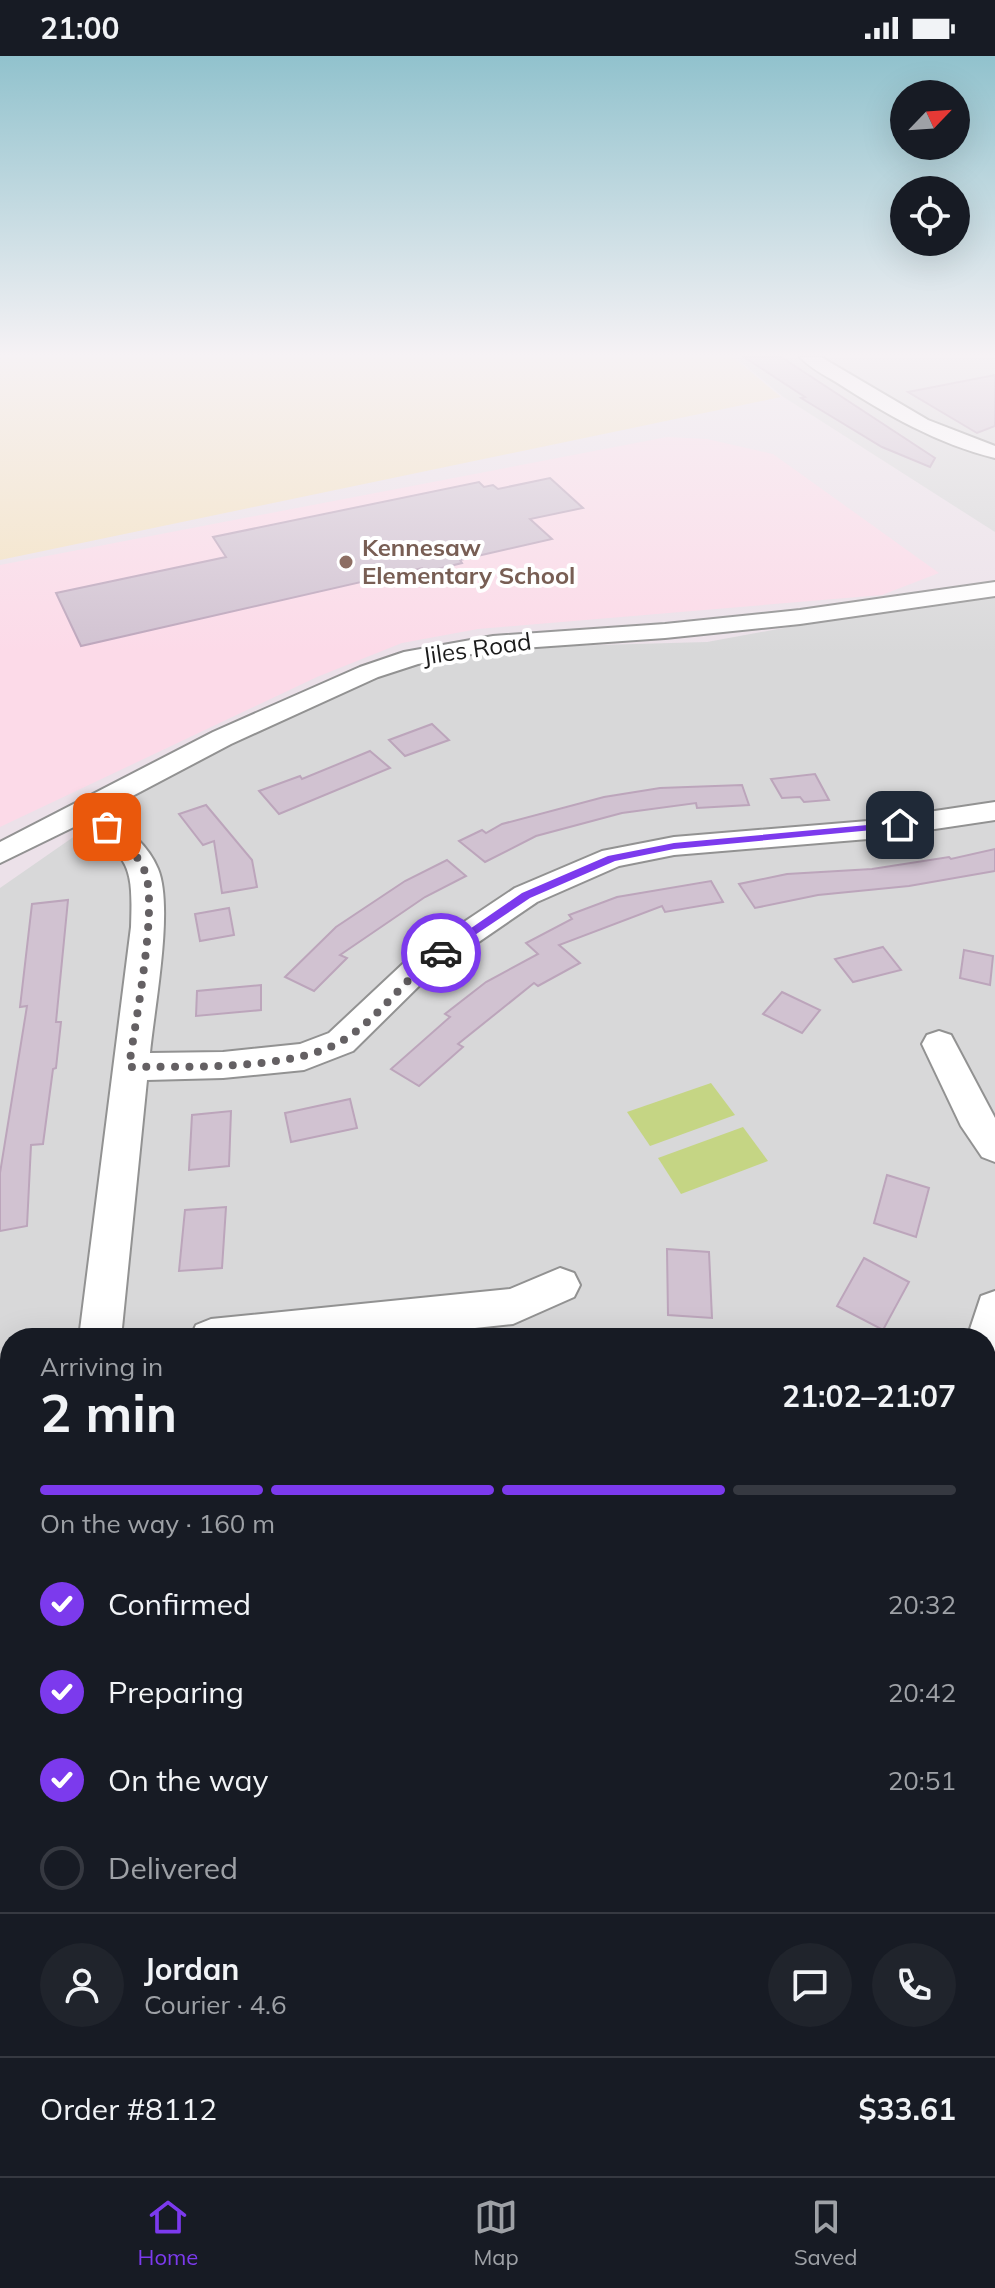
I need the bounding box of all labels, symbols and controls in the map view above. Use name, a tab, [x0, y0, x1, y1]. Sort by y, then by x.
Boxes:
text: 21:00	[40, 9, 119, 47]
north arrow	[890, 80, 970, 160]
map controls	[890, 80, 970, 256]
button: locate	[890, 176, 970, 256]
place label: Kennesaw Elementary School	[362, 532, 575, 590]
marker: Kennesaw Elementary School	[337, 553, 355, 571]
street label: Jiles Road	[421, 626, 533, 670]
pin	[866, 791, 934, 859]
pin	[73, 793, 141, 861]
icon: home	[878, 803, 922, 847]
icon: bag	[85, 805, 129, 849]
courier	[401, 913, 481, 993]
icon: car	[419, 931, 463, 975]
text: Arriving in	[40, 1350, 163, 1383]
text: 21:02–21:07	[782, 1377, 956, 1415]
text: 2 min	[40, 1380, 177, 1445]
text: On the way · 160 m	[40, 1507, 275, 1540]
icon: check	[40, 1582, 84, 1626]
text: Confirmed	[108, 1585, 251, 1623]
text: 20:32	[888, 1588, 956, 1621]
icon: check	[40, 1670, 84, 1714]
text: Preparing	[108, 1673, 244, 1711]
text: 20:42	[888, 1676, 956, 1709]
icon: check	[40, 1758, 84, 1802]
text: On the way	[108, 1761, 268, 1799]
text: 20:51	[888, 1764, 956, 1797]
text: Delivered	[108, 1849, 238, 1887]
button: person	[40, 1943, 124, 2027]
button: chat	[768, 1943, 852, 2027]
button: phone	[872, 1943, 956, 2027]
text: Jordan	[144, 1950, 239, 1988]
text: Courier · 4.6	[144, 1988, 287, 2021]
text: Order #8112	[40, 2090, 217, 2128]
text: $33.61	[859, 2090, 956, 2128]
tab: Home	[138, 2195, 198, 2271]
tab: Map	[473, 2195, 519, 2271]
tab: Saved	[794, 2195, 857, 2271]

